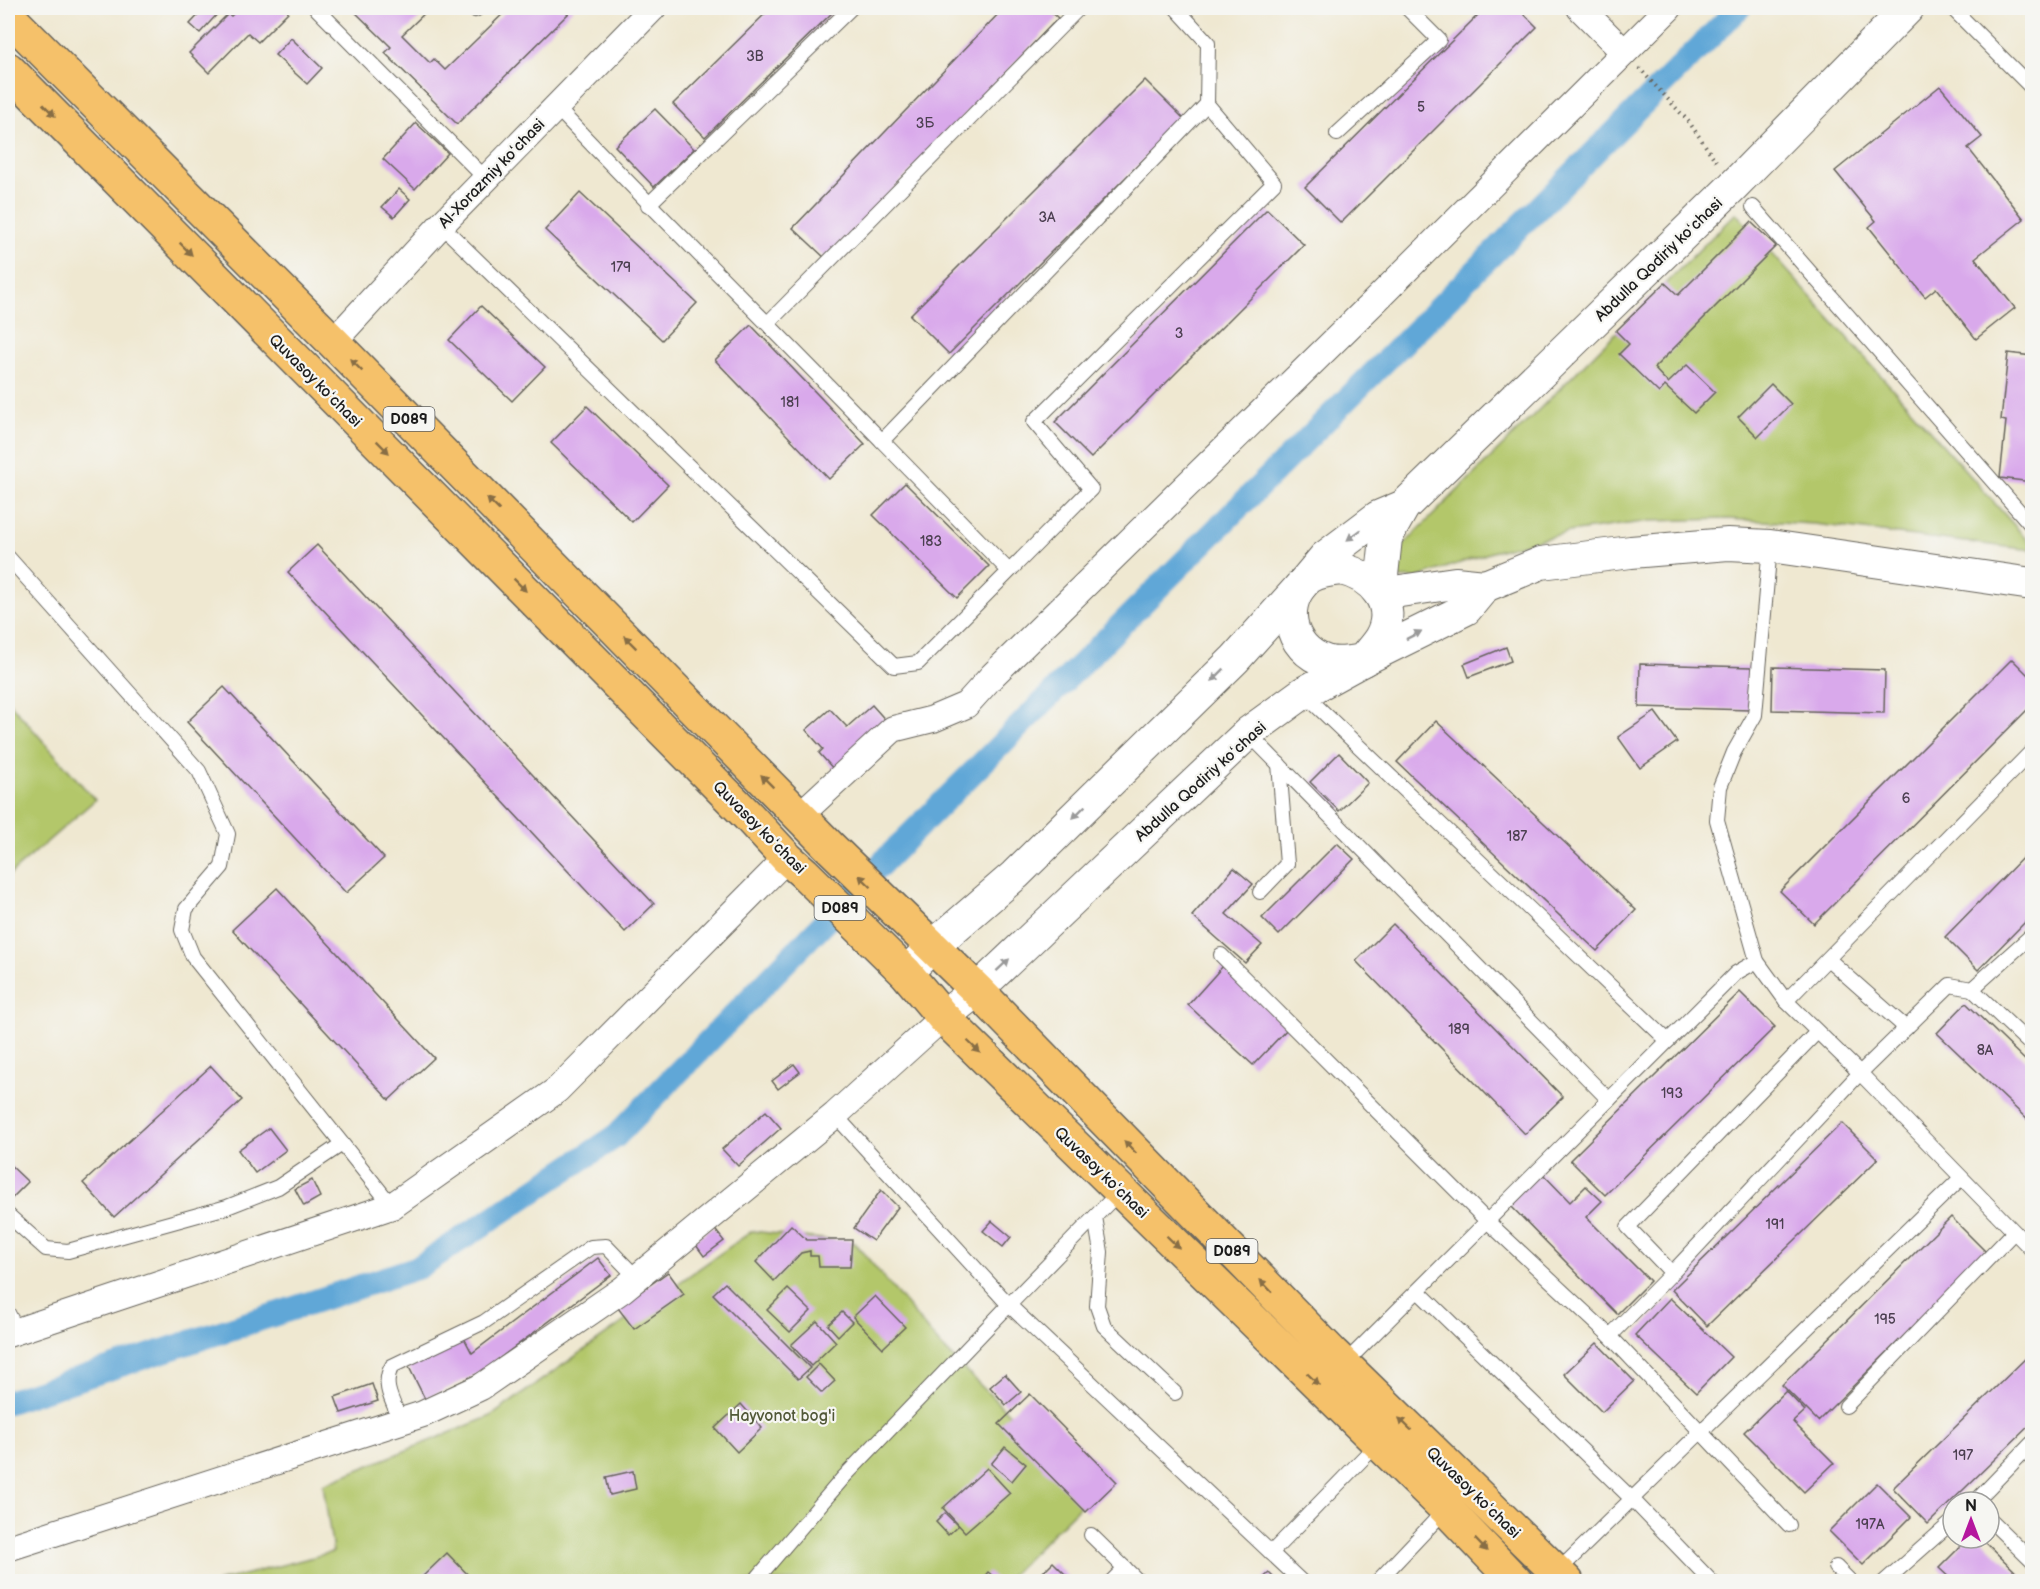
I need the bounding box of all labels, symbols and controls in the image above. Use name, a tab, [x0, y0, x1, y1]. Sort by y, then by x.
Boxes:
house number: 3В	[746, 48, 764, 65]
house number: 5	[1417, 99, 1425, 116]
one-way arrow	[41, 103, 55, 117]
street label: Al-Xorazmiy koʻchasi	[435, 115, 549, 233]
house number: 3Б	[916, 115, 934, 132]
street label: Abdulla Qodiriy koʻchasi	[1591, 194, 1727, 326]
house number: 3А	[1038, 209, 1056, 226]
one-way arrow	[179, 241, 193, 256]
house number: 179	[611, 259, 631, 276]
house number: 3	[1175, 325, 1183, 342]
street label: Quvasoy koʻchasi	[265, 331, 365, 431]
one-way arrow	[349, 358, 363, 372]
house number: 181	[781, 394, 800, 411]
road number: D089	[384, 407, 434, 431]
one-way arrow	[375, 439, 389, 453]
one-way arrow	[486, 497, 500, 511]
one-way arrow	[1346, 529, 1361, 541]
house number: 183	[920, 533, 942, 550]
one-way arrow	[512, 578, 526, 592]
one-way arrow	[1406, 630, 1423, 639]
one-way arrow	[623, 636, 637, 650]
one-way arrow	[1212, 667, 1226, 681]
street label: Abdulla Qodiriy koʻchasi	[1131, 718, 1271, 846]
one-way arrow	[760, 775, 774, 789]
street label: Quvasoy koʻchasi	[709, 778, 809, 878]
house number: 6	[1902, 790, 1911, 807]
one-way arrow	[1073, 804, 1087, 818]
house number: 187	[1507, 828, 1527, 845]
one-way arrow	[858, 874, 873, 888]
road number: D089	[814, 896, 866, 920]
one-way arrow	[995, 959, 1010, 972]
house number: 189	[1448, 1021, 1470, 1038]
one-way arrow	[966, 1040, 981, 1054]
house number: 8А	[1977, 1042, 1994, 1059]
house number: 193	[1661, 1085, 1683, 1102]
street label: Quvasoy koʻchasi	[1050, 1123, 1152, 1223]
one-way arrow	[1123, 1139, 1137, 1154]
house number: 191	[1766, 1216, 1784, 1233]
one-way arrow	[1166, 1235, 1180, 1249]
road number: D089	[1206, 1239, 1258, 1263]
one-way arrow	[1260, 1280, 1274, 1294]
house number: 195	[1874, 1311, 1896, 1328]
one-way arrow	[1305, 1371, 1319, 1385]
park label: Hayvonot bog'i	[729, 1407, 835, 1426]
one-way arrow	[1397, 1417, 1412, 1431]
street label: Quvasoy koʻchasi	[1422, 1443, 1524, 1543]
house number: 197	[1953, 1447, 1973, 1464]
north arrow	[1941, 1490, 2001, 1550]
text: N	[1965, 1497, 1977, 1516]
house number: 197A	[1856, 1516, 1885, 1533]
one-way arrow	[1474, 1538, 1488, 1553]

